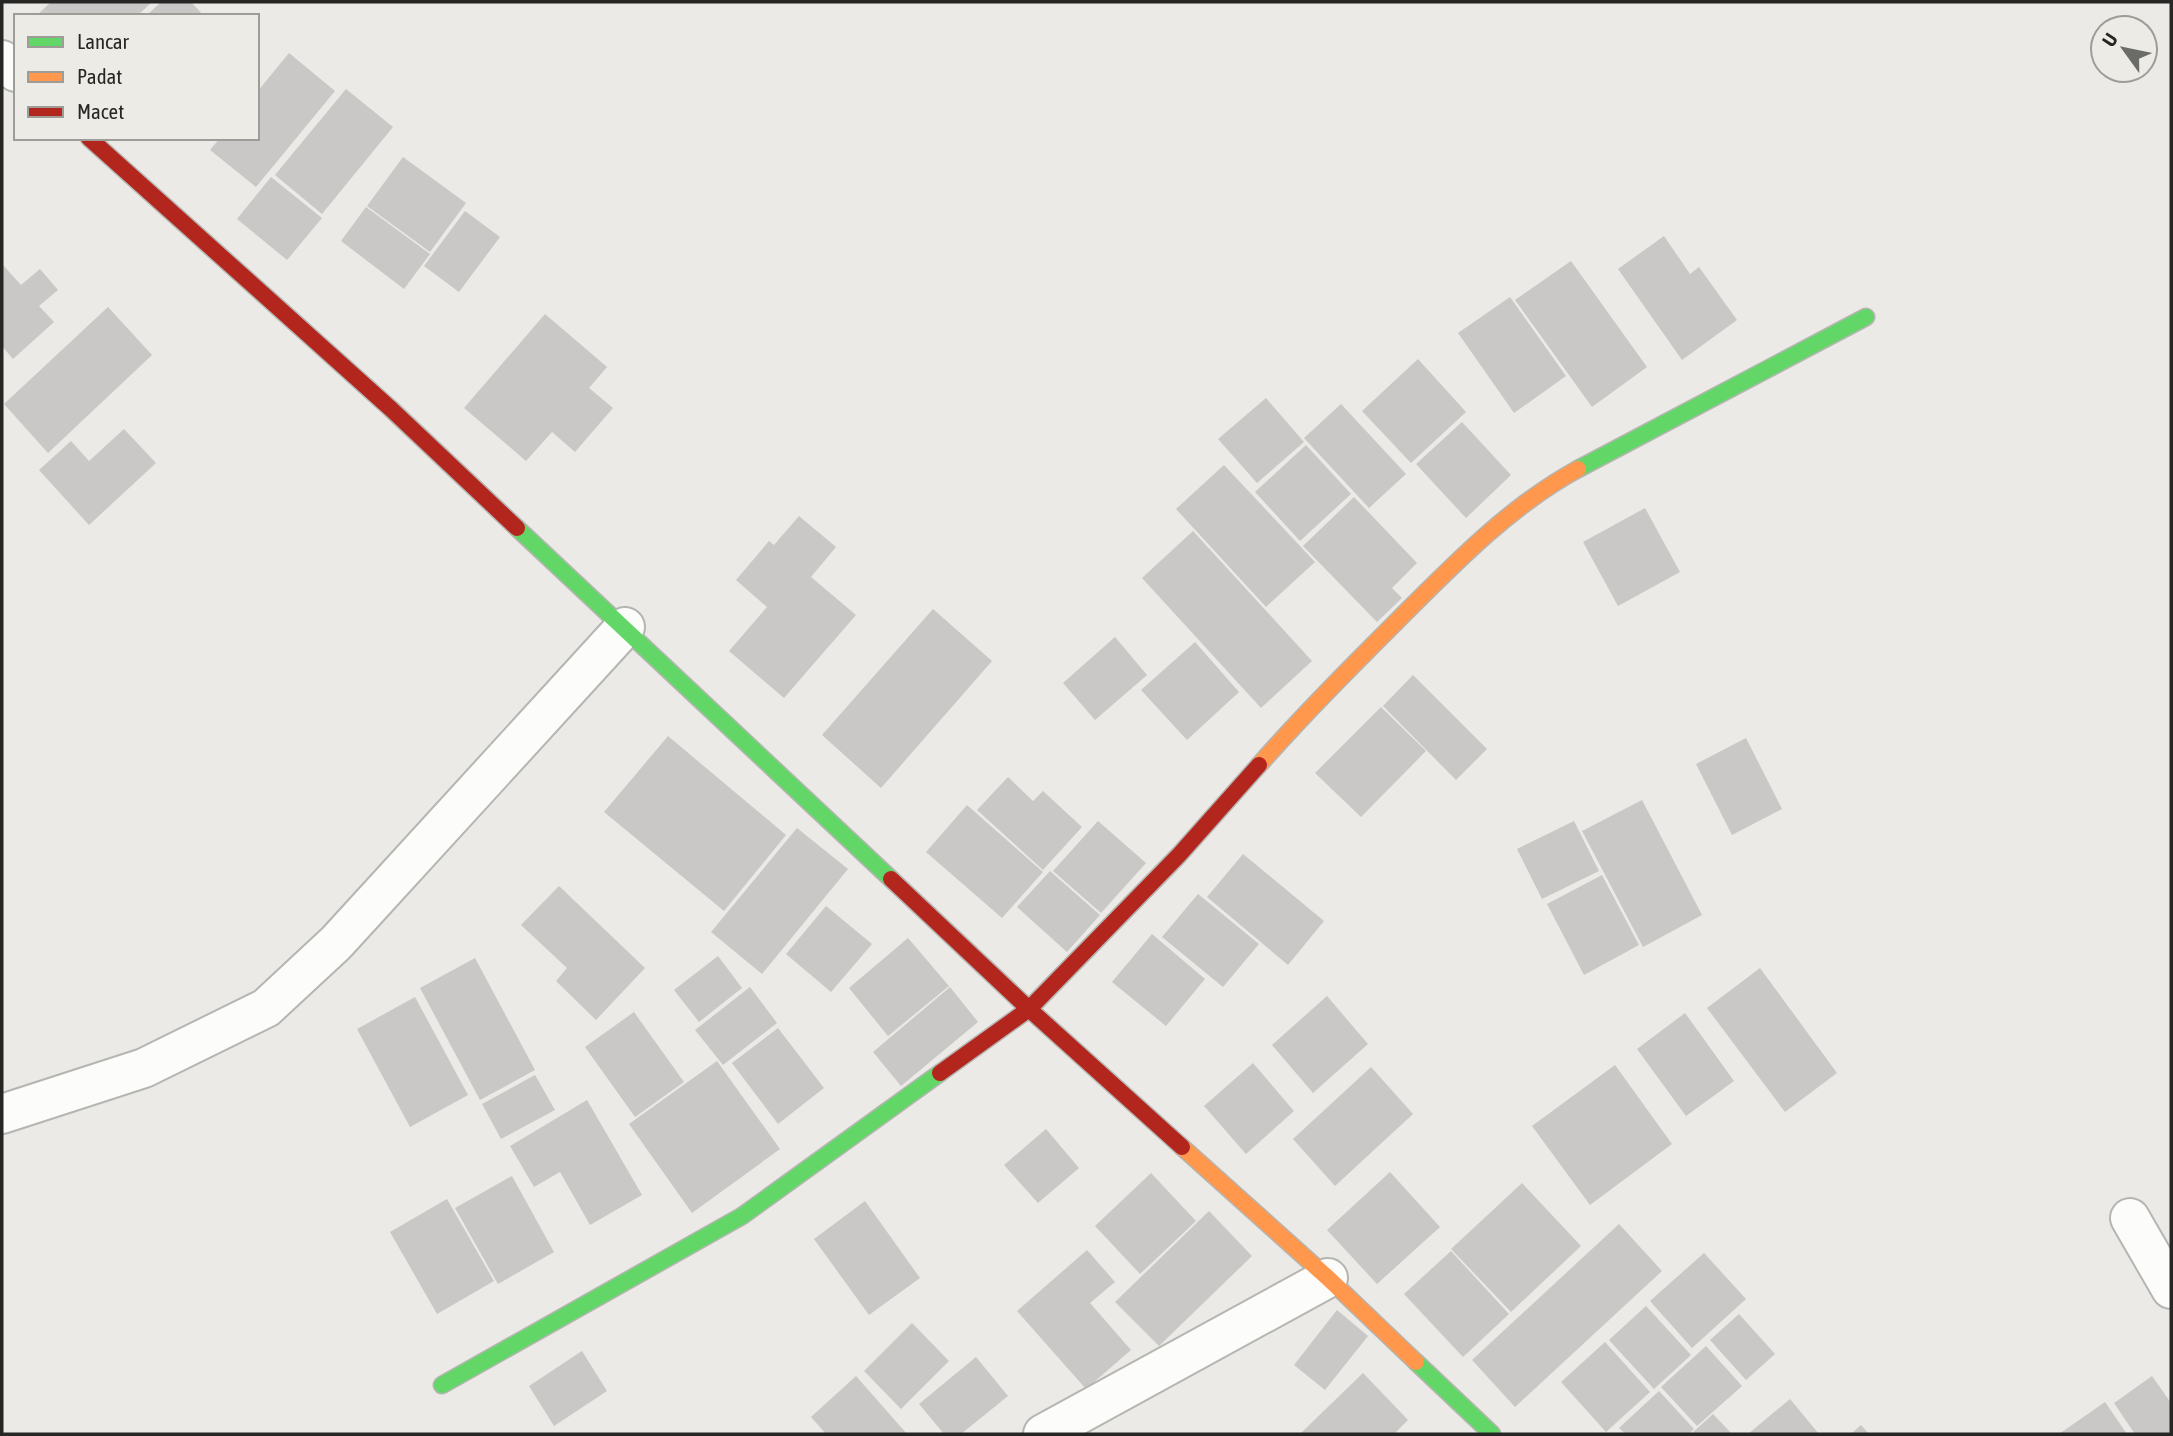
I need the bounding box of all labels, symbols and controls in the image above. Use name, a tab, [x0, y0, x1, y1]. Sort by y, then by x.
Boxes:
legend	[14, 14, 259, 140]
north arrow	[2089, 14, 2159, 84]
text: Lancar	[77, 29, 130, 53]
text: U	[2097, 29, 2122, 50]
text: Padat	[77, 64, 122, 88]
text: Macet	[77, 99, 124, 123]

